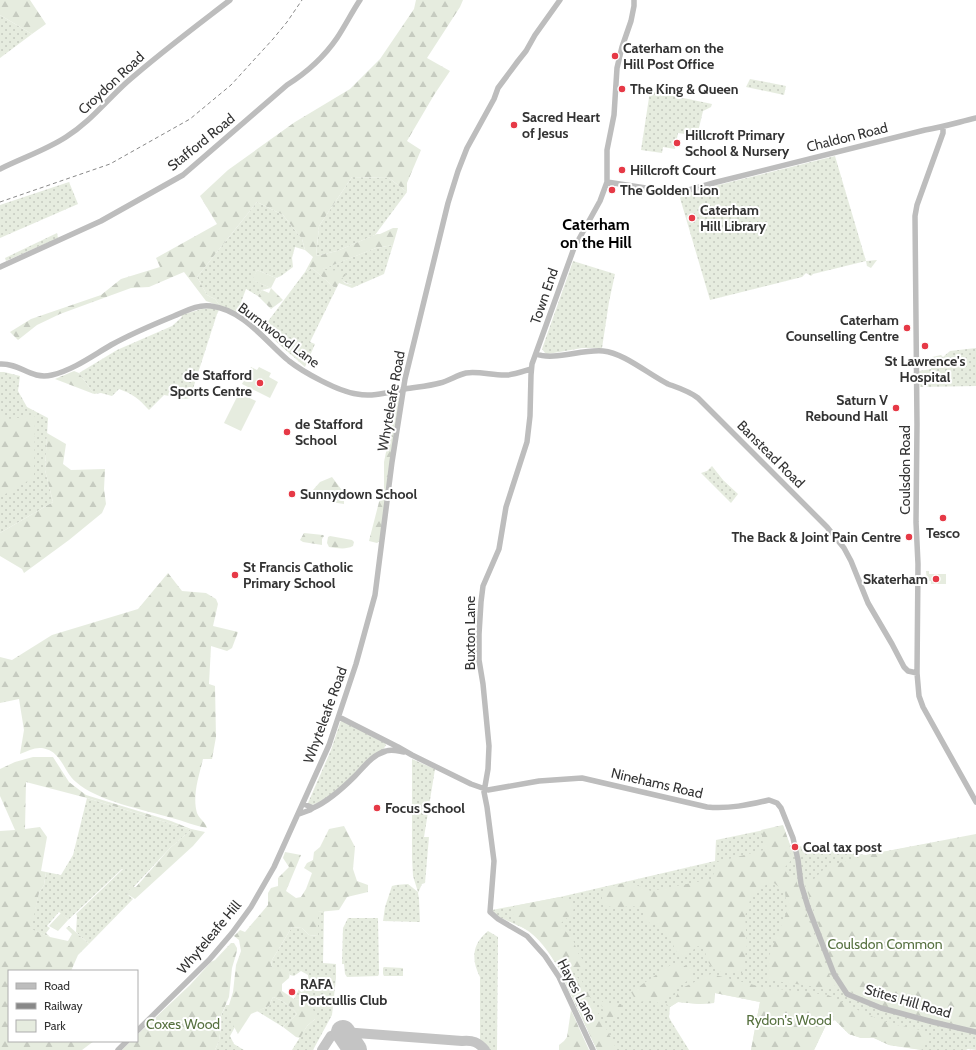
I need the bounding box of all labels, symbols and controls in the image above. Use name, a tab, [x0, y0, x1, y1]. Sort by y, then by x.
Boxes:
place label: Caterham on the Hill Post Office	[623, 39, 724, 73]
street label: Croydon Road	[74, 48, 148, 118]
marker: Caterham on the Hill Post Office	[610, 51, 620, 61]
place label: The King & Queen	[630, 80, 739, 98]
marker: The King & Queen	[617, 84, 627, 94]
place label: Sacred Heart of Jesus	[522, 108, 600, 142]
street label: Stafford Road	[164, 109, 238, 175]
street label: Chaldon Road	[805, 118, 889, 156]
marker: Sacred Heart of Jesus	[509, 120, 519, 130]
place label: Hillcroft Primary School & Nursery	[685, 126, 790, 160]
marker: Hillcroft Primary School & Nursery	[672, 138, 682, 148]
place label: Hillcroft Court	[630, 161, 716, 179]
marker: Hillcroft Court	[617, 165, 627, 175]
place label: The Golden Lion	[620, 181, 719, 199]
marker: The Golden Lion	[607, 185, 617, 195]
place label: Caterham Hill Library	[700, 201, 766, 235]
marker: Caterham Hill Library	[687, 213, 697, 223]
district label: Caterham on the Hill	[560, 215, 632, 252]
street label: Town End	[526, 265, 562, 327]
street label: Burntwood Lane	[235, 298, 323, 372]
place label: Caterham Counselling Centre	[786, 311, 899, 345]
marker: Caterham Counselling Centre	[902, 323, 912, 333]
marker: St Lawrence's Hospital	[920, 341, 930, 351]
street label: Whyteleafe Road	[373, 349, 409, 453]
place label: St Lawrence's Hospital	[885, 352, 966, 386]
place label: de Stafford Sports Centre	[170, 366, 252, 400]
marker: de Stafford Sports Centre	[255, 378, 265, 388]
place label: Saturn V Rebound Hall	[805, 391, 888, 425]
marker: Saturn V Rebound Hall	[891, 403, 901, 413]
place label: de Stafford School	[295, 415, 363, 449]
street label: Banstead Road	[733, 416, 809, 492]
street label: Coulsdon Road	[896, 425, 914, 515]
marker: de Stafford School	[282, 427, 292, 437]
place label: Sunnydown School	[300, 485, 417, 503]
marker: Sunnydown School	[287, 489, 297, 499]
marker: Tesco	[938, 513, 948, 523]
place label: Tesco	[926, 524, 960, 542]
place label: The Back & Joint Pain Centre	[731, 528, 901, 546]
marker: The Back & Joint Pain Centre	[904, 532, 914, 542]
place label: St Francis Catholic Primary School	[243, 558, 354, 592]
marker: St Francis Catholic Primary School	[230, 570, 240, 580]
place label: Skaterham	[863, 570, 928, 588]
marker: Skaterham	[931, 574, 941, 584]
street label: Buxton Lane	[461, 596, 479, 670]
street label: Whyteleafe Road	[299, 664, 351, 766]
street label: Ninehams Road	[609, 764, 705, 802]
place label: Focus School	[385, 799, 465, 817]
marker: Focus School	[372, 803, 382, 813]
place label: Coal tax post	[803, 838, 882, 856]
marker: Coal tax post	[790, 842, 800, 852]
street label: Whyteleafe Hill	[173, 896, 246, 978]
park label: Coulsdon Common	[827, 935, 943, 953]
street label: Hayes Lane	[554, 956, 600, 1024]
legend	[8, 970, 138, 1042]
place label: RAFA Portcullis Club	[300, 975, 387, 1009]
text: Road	[44, 978, 70, 993]
street label: Stites Hill Road	[863, 980, 953, 1022]
marker: RAFA Portcullis Club	[287, 987, 297, 997]
text: Railway	[44, 998, 82, 1013]
park label: Rydon's Wood	[746, 1011, 832, 1029]
park label: Coxes Wood	[146, 1015, 220, 1033]
text: Park	[44, 1018, 66, 1033]

